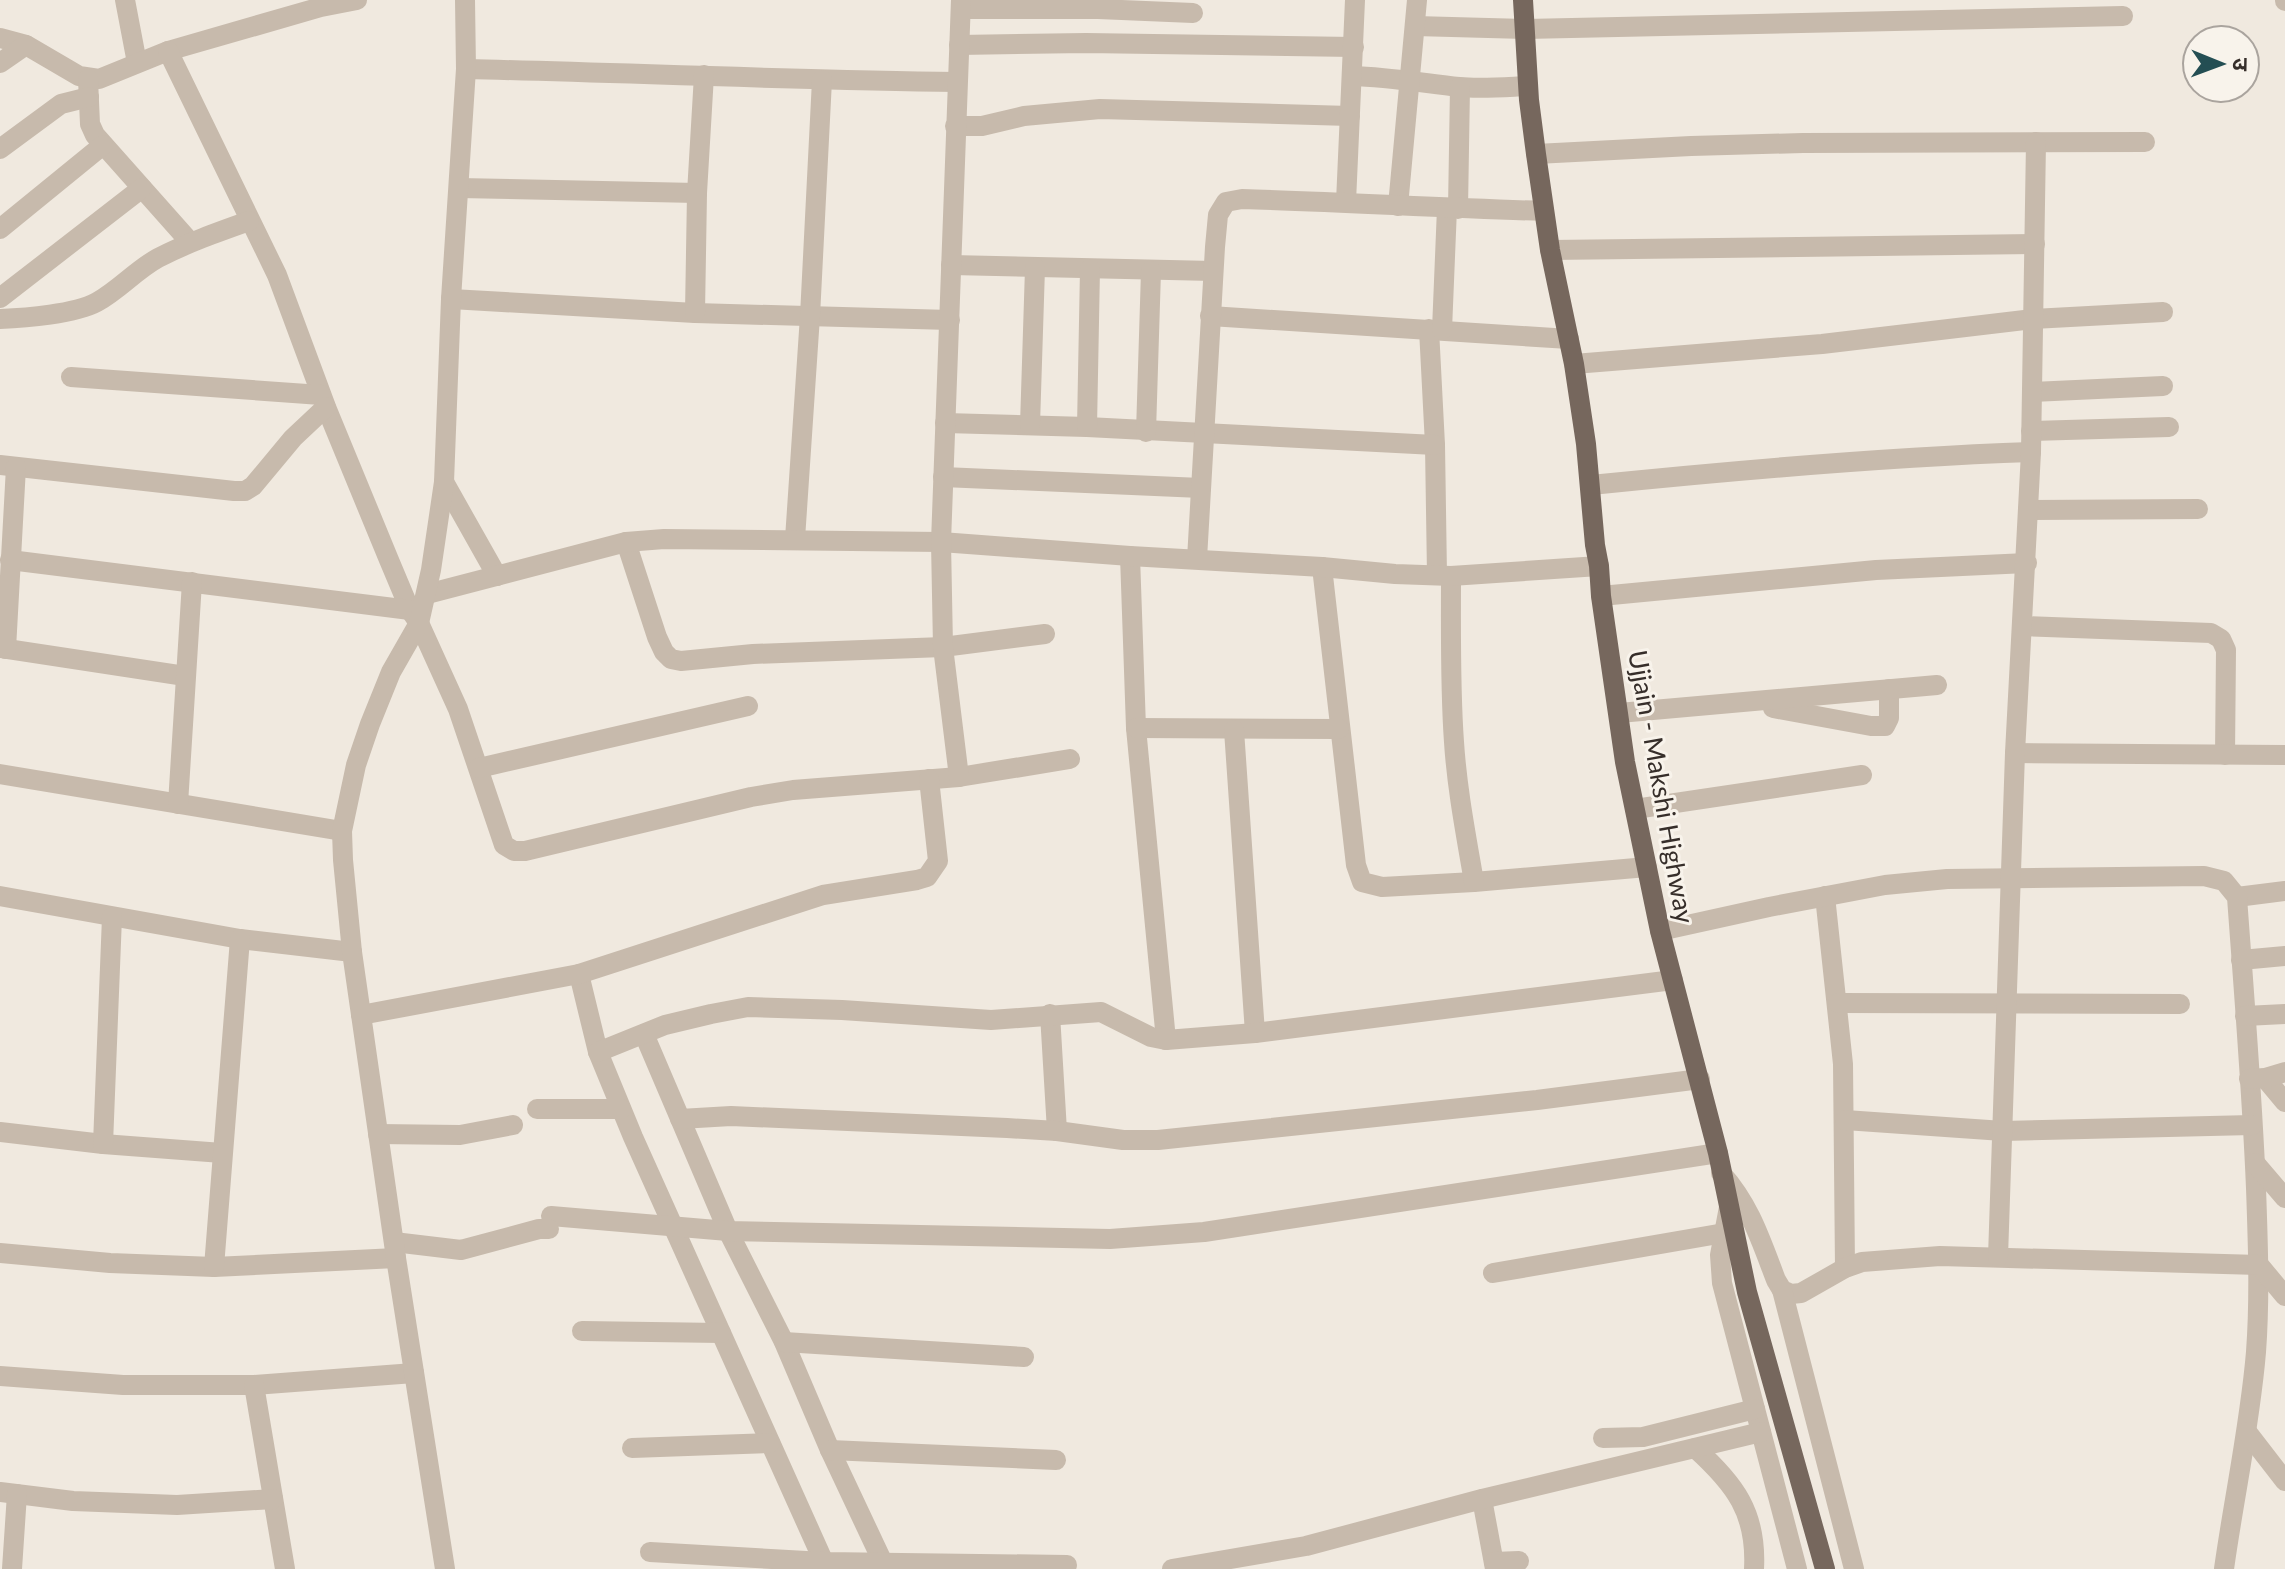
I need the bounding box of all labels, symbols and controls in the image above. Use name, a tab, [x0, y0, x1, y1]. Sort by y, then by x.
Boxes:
north arrow	[2181, 24, 2261, 104]
text: उ	[2228, 58, 2255, 72]
street label: Ujjain - Makshi Highway	[1622, 648, 1702, 926]

